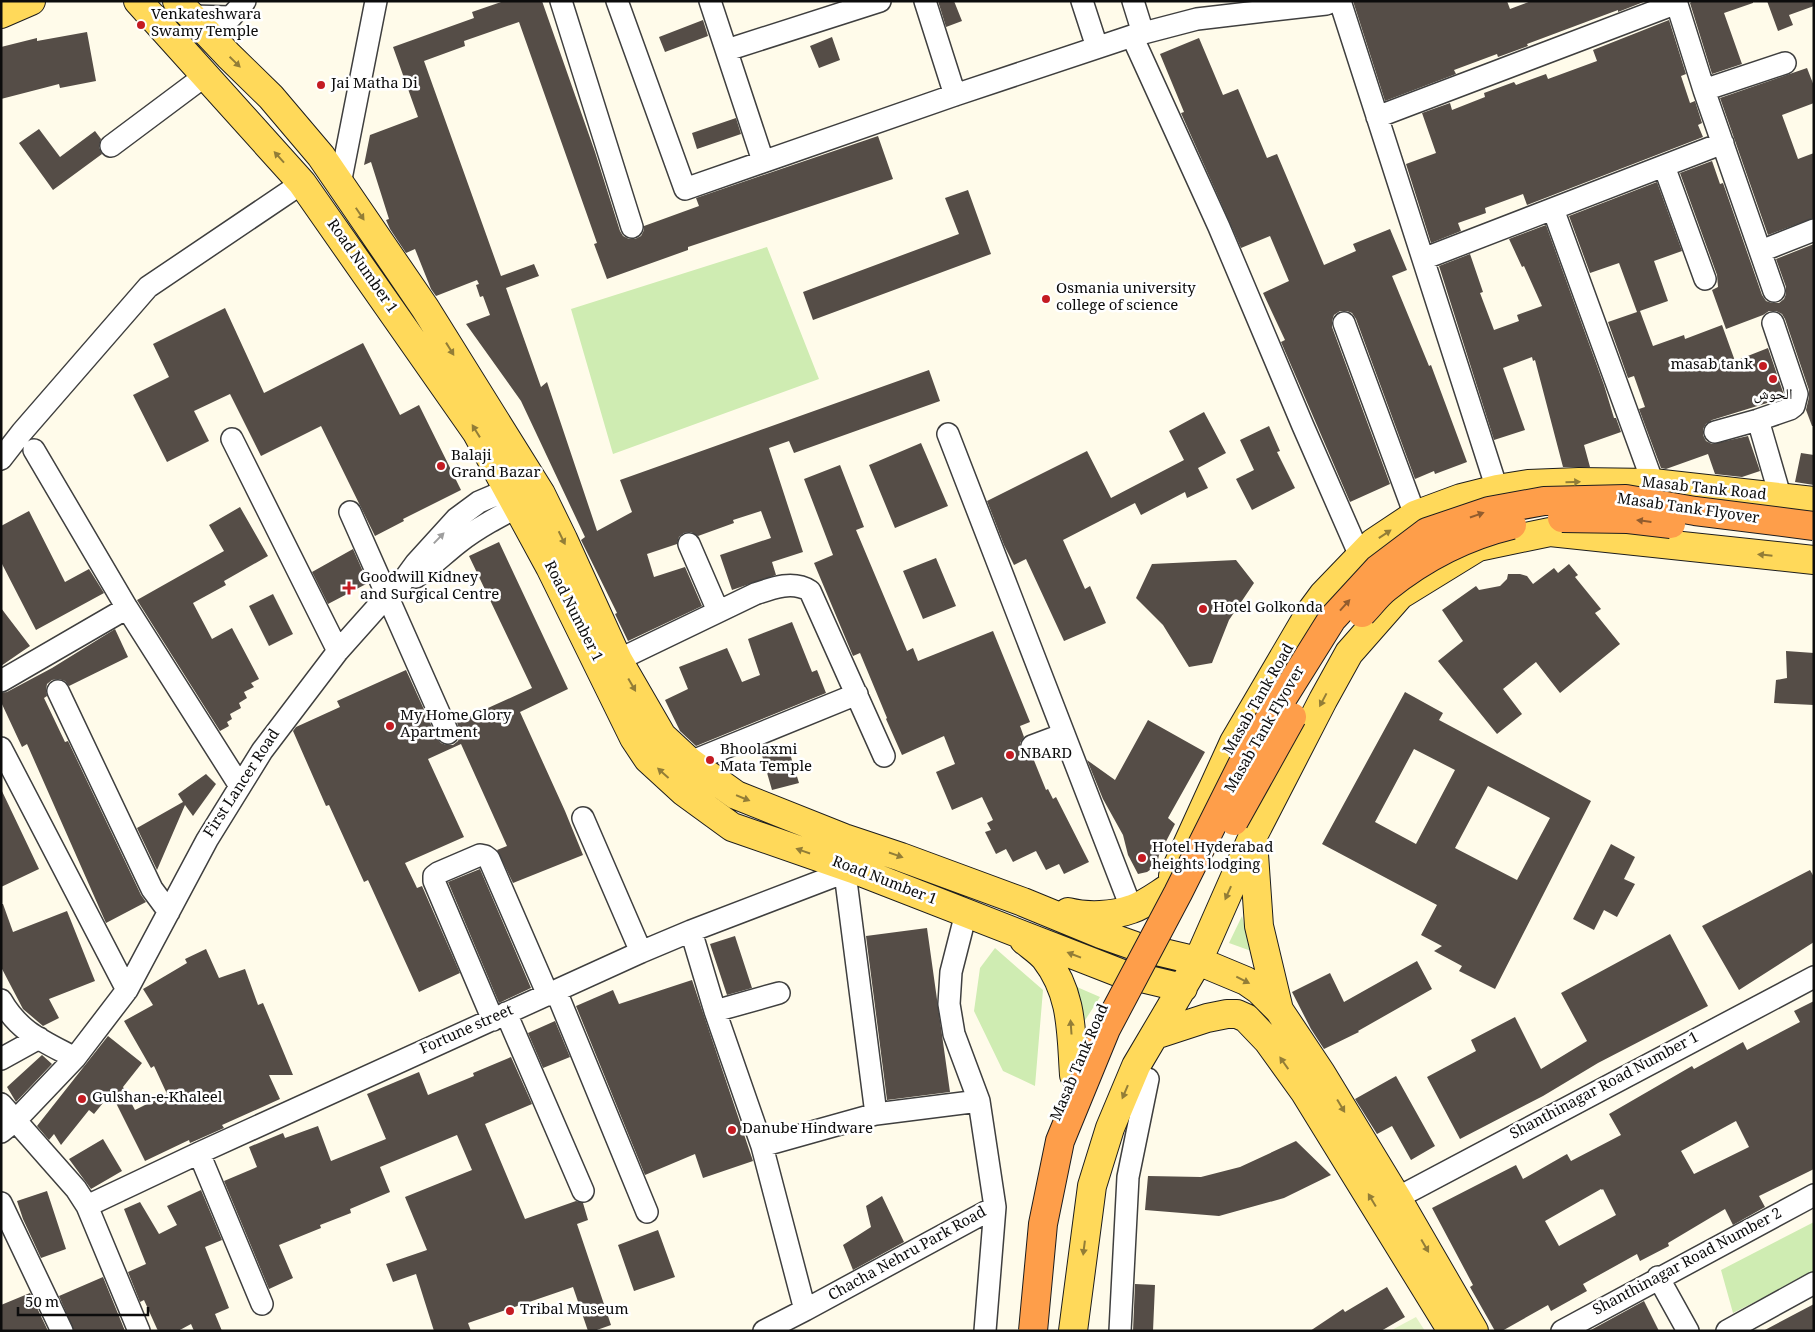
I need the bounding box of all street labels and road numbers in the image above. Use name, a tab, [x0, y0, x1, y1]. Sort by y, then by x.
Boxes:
street label: Road Number 1	[319, 214, 403, 320]
street label: Masab Tank Road	[1640, 471, 1768, 509]
street label: Masab Tank Flyover	[1615, 487, 1761, 533]
street label: Road Number 1	[535, 557, 609, 667]
street label: Masab Tank Road	[1217, 639, 1303, 761]
street label: Masab Tank Flyover	[1219, 661, 1313, 799]
street label: First Lancer Road	[198, 724, 288, 844]
street label: Road Number 1	[828, 850, 940, 914]
street label: Fortune street	[416, 999, 518, 1063]
street label: Masab Tank Road	[1045, 1000, 1117, 1126]
street label: Shanthinagar Road Number 1	[1506, 1026, 1704, 1148]
street label: Chacha Nehru Park Road	[824, 1201, 992, 1309]
street label: Shanthinagar Road Number 2	[1589, 1202, 1787, 1324]

